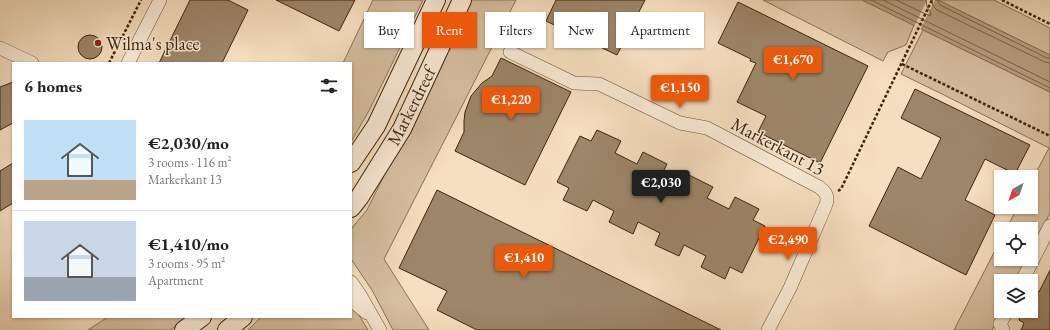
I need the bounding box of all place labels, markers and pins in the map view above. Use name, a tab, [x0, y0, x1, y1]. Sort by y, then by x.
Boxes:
place label: Wilma's place	[106, 32, 200, 55]
marker: Wilma's place	[93, 38, 103, 48]
pin: €1,670	[760, 47, 826, 81]
pin: €1,150	[647, 75, 713, 109]
pin: €1,220	[478, 87, 544, 121]
pin: €2,030	[628, 170, 694, 204]
pin: €2,490	[755, 227, 821, 261]
pin: €1,410	[491, 245, 557, 279]

